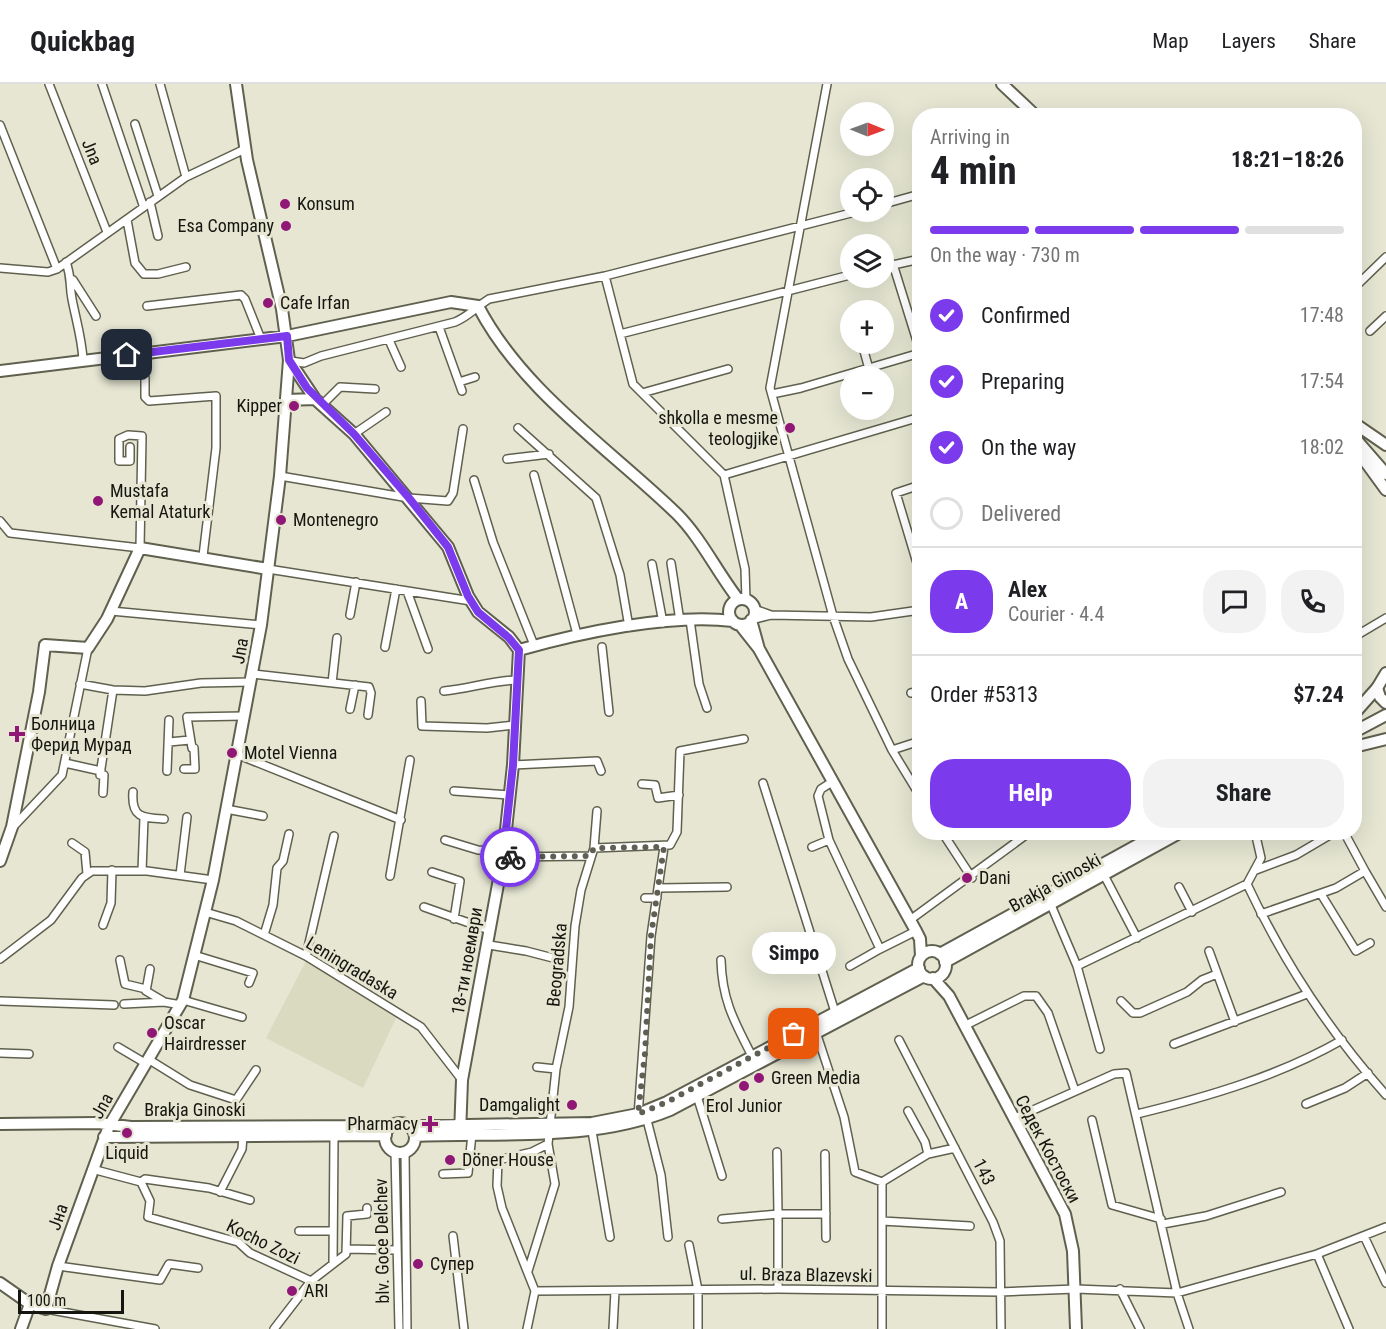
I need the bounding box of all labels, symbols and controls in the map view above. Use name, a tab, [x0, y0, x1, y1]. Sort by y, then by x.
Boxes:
text: Quickbag	[30, 25, 135, 58]
text: Map	[1152, 29, 1189, 53]
text: Layers	[1222, 29, 1276, 53]
text: Share	[1309, 29, 1356, 53]
north arrow	[840, 102, 894, 156]
map controls	[840, 102, 894, 420]
text: Arriving in	[930, 125, 1010, 149]
street label: Jna	[78, 136, 107, 168]
text: 18:21–18:26	[1231, 147, 1344, 172]
text: 4 min	[930, 148, 1017, 194]
button: locate	[840, 168, 894, 222]
place label: Konsum	[297, 193, 355, 214]
marker: Konsum	[278, 197, 292, 211]
place label: Esa Company	[178, 215, 274, 236]
marker: Esa Company	[279, 219, 293, 233]
button: layers	[840, 234, 894, 288]
text: On the way · 730 m	[930, 243, 1080, 267]
place label: Cafe Irfan	[280, 292, 350, 313]
marker: Cafe Irfan	[261, 296, 275, 310]
icon: check	[930, 299, 963, 332]
button: +	[840, 300, 894, 354]
text: Confirmed	[981, 303, 1070, 328]
text: 17:48	[1300, 303, 1344, 327]
pin	[101, 329, 152, 380]
icon: home	[110, 338, 143, 371]
icon: check	[930, 365, 963, 398]
button: −	[840, 366, 894, 420]
text: Preparing	[981, 369, 1065, 394]
text: 17:54	[1300, 369, 1344, 393]
place label: Kipper	[236, 395, 283, 416]
marker: Kipper	[287, 399, 301, 413]
place label: shkolla e mesme teologjike	[658, 407, 778, 449]
marker: shkolla e mesme teologjike	[783, 421, 797, 435]
icon: check	[930, 431, 963, 464]
text: On the way	[981, 435, 1076, 460]
text: 18:02	[1300, 435, 1344, 459]
place label: Mustafa Kemal Ataturk	[110, 480, 210, 522]
marker: Mustafa Kemal Ataturk	[91, 494, 105, 508]
text: Delivered	[981, 501, 1061, 526]
place label: Montenegro	[293, 509, 379, 530]
marker: Montenegro	[274, 513, 288, 527]
button: chat	[1203, 570, 1266, 633]
button: phone	[1281, 570, 1344, 633]
text: Alex	[1008, 577, 1047, 602]
text: A	[955, 589, 968, 614]
text: Courier · 4.4	[1008, 602, 1104, 626]
street label: Jna	[227, 636, 252, 666]
text: Order #5313	[930, 682, 1038, 707]
text: $7.24	[1293, 682, 1344, 707]
place label: Болница Ферид Мурад	[31, 713, 132, 755]
marker: Болница Ферид Мурад	[8, 725, 26, 743]
place label: Motel Vienna	[244, 742, 337, 763]
marker: Motel Vienna	[225, 746, 239, 760]
button: Help	[930, 759, 1131, 828]
button: Share	[1143, 759, 1344, 828]
courier	[480, 827, 540, 887]
icon: bike	[494, 841, 527, 874]
street label: Brakja Ginoski	[1005, 849, 1104, 916]
place label: Dani	[979, 867, 1011, 888]
marker: Dani	[960, 871, 974, 885]
street label: 18-ти ноември	[447, 906, 486, 1016]
street label: Beogradska	[542, 922, 571, 1008]
street label: Leningradaska	[302, 932, 402, 1003]
callout: Simpo	[752, 932, 836, 974]
text: Simpo	[769, 941, 819, 965]
pin	[768, 1008, 819, 1059]
place label: Oscar Hairdresser	[164, 1012, 247, 1054]
icon: bag	[777, 1017, 810, 1050]
marker: Oscar Hairdresser	[145, 1026, 159, 1040]
place label: Green Media	[771, 1067, 860, 1088]
marker: Green Media	[752, 1071, 766, 1085]
marker: Erol Junior	[737, 1079, 751, 1093]
street label: Jna	[86, 1089, 117, 1122]
street label: Седек Костоски	[1011, 1091, 1086, 1206]
place label: Damgalight	[479, 1094, 560, 1115]
place label: Erol Junior	[706, 1095, 783, 1116]
marker: Damgalight	[565, 1098, 579, 1112]
street label: Brakja Ginoski	[144, 1099, 246, 1120]
place label: Pharmacy	[347, 1113, 418, 1134]
marker: Pharmacy	[423, 1117, 437, 1131]
marker: Liquid	[120, 1126, 134, 1140]
place label: Liquid	[105, 1142, 149, 1163]
place label: Döner House	[462, 1149, 554, 1170]
marker: Döner House	[443, 1153, 457, 1167]
street label: 143	[969, 1155, 1000, 1188]
street label: blv. Goce Delchev	[370, 1178, 393, 1304]
street label: Јна	[43, 1201, 72, 1233]
street label: Kocho Zozi	[223, 1215, 303, 1268]
place label: Супер	[430, 1253, 474, 1274]
marker: Супер	[411, 1257, 425, 1271]
street label: ul. Braza Blazevski	[739, 1263, 873, 1286]
place label: ARI	[304, 1280, 328, 1301]
marker: ARI	[285, 1284, 299, 1298]
scale bar	[18, 1287, 124, 1314]
text: 100 m	[27, 1291, 66, 1310]

